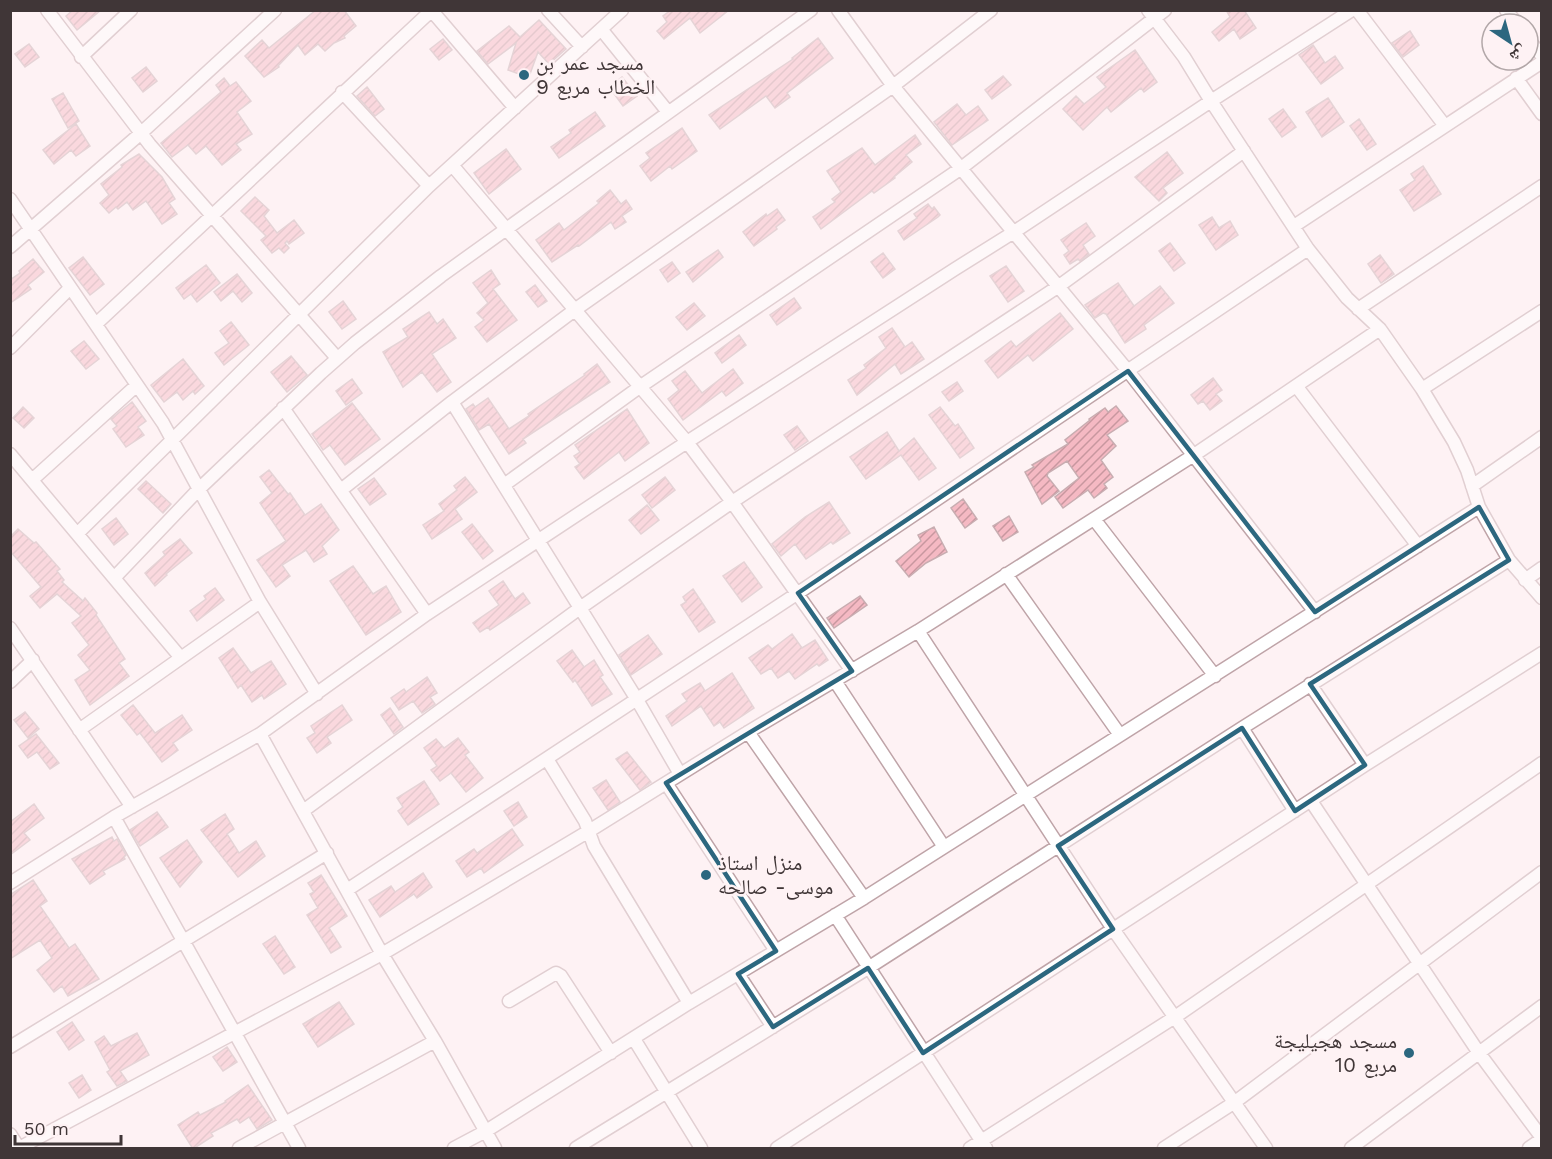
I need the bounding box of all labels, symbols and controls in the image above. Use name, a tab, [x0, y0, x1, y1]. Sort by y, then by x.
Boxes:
north arrow	[1480, 12, 1540, 72]
text: ش	[1506, 41, 1531, 66]
place label: مسجد عمر بن الخطاب مربع 9	[536, 50, 655, 100]
marker: مسجد عمر بن الخطاب مربع 9	[517, 68, 531, 82]
place label: منزل استاذ موسى- صالحه	[718, 850, 833, 900]
marker: منزل استاذ موسى- صالحه	[699, 868, 713, 882]
place label: مسجد هجيليجة مربع 10	[1274, 1028, 1397, 1078]
marker: مسجد هجيليجة مربع 10	[1402, 1046, 1416, 1060]
scale bar	[15, 1108, 122, 1146]
text: 50 m	[24, 1118, 69, 1139]

